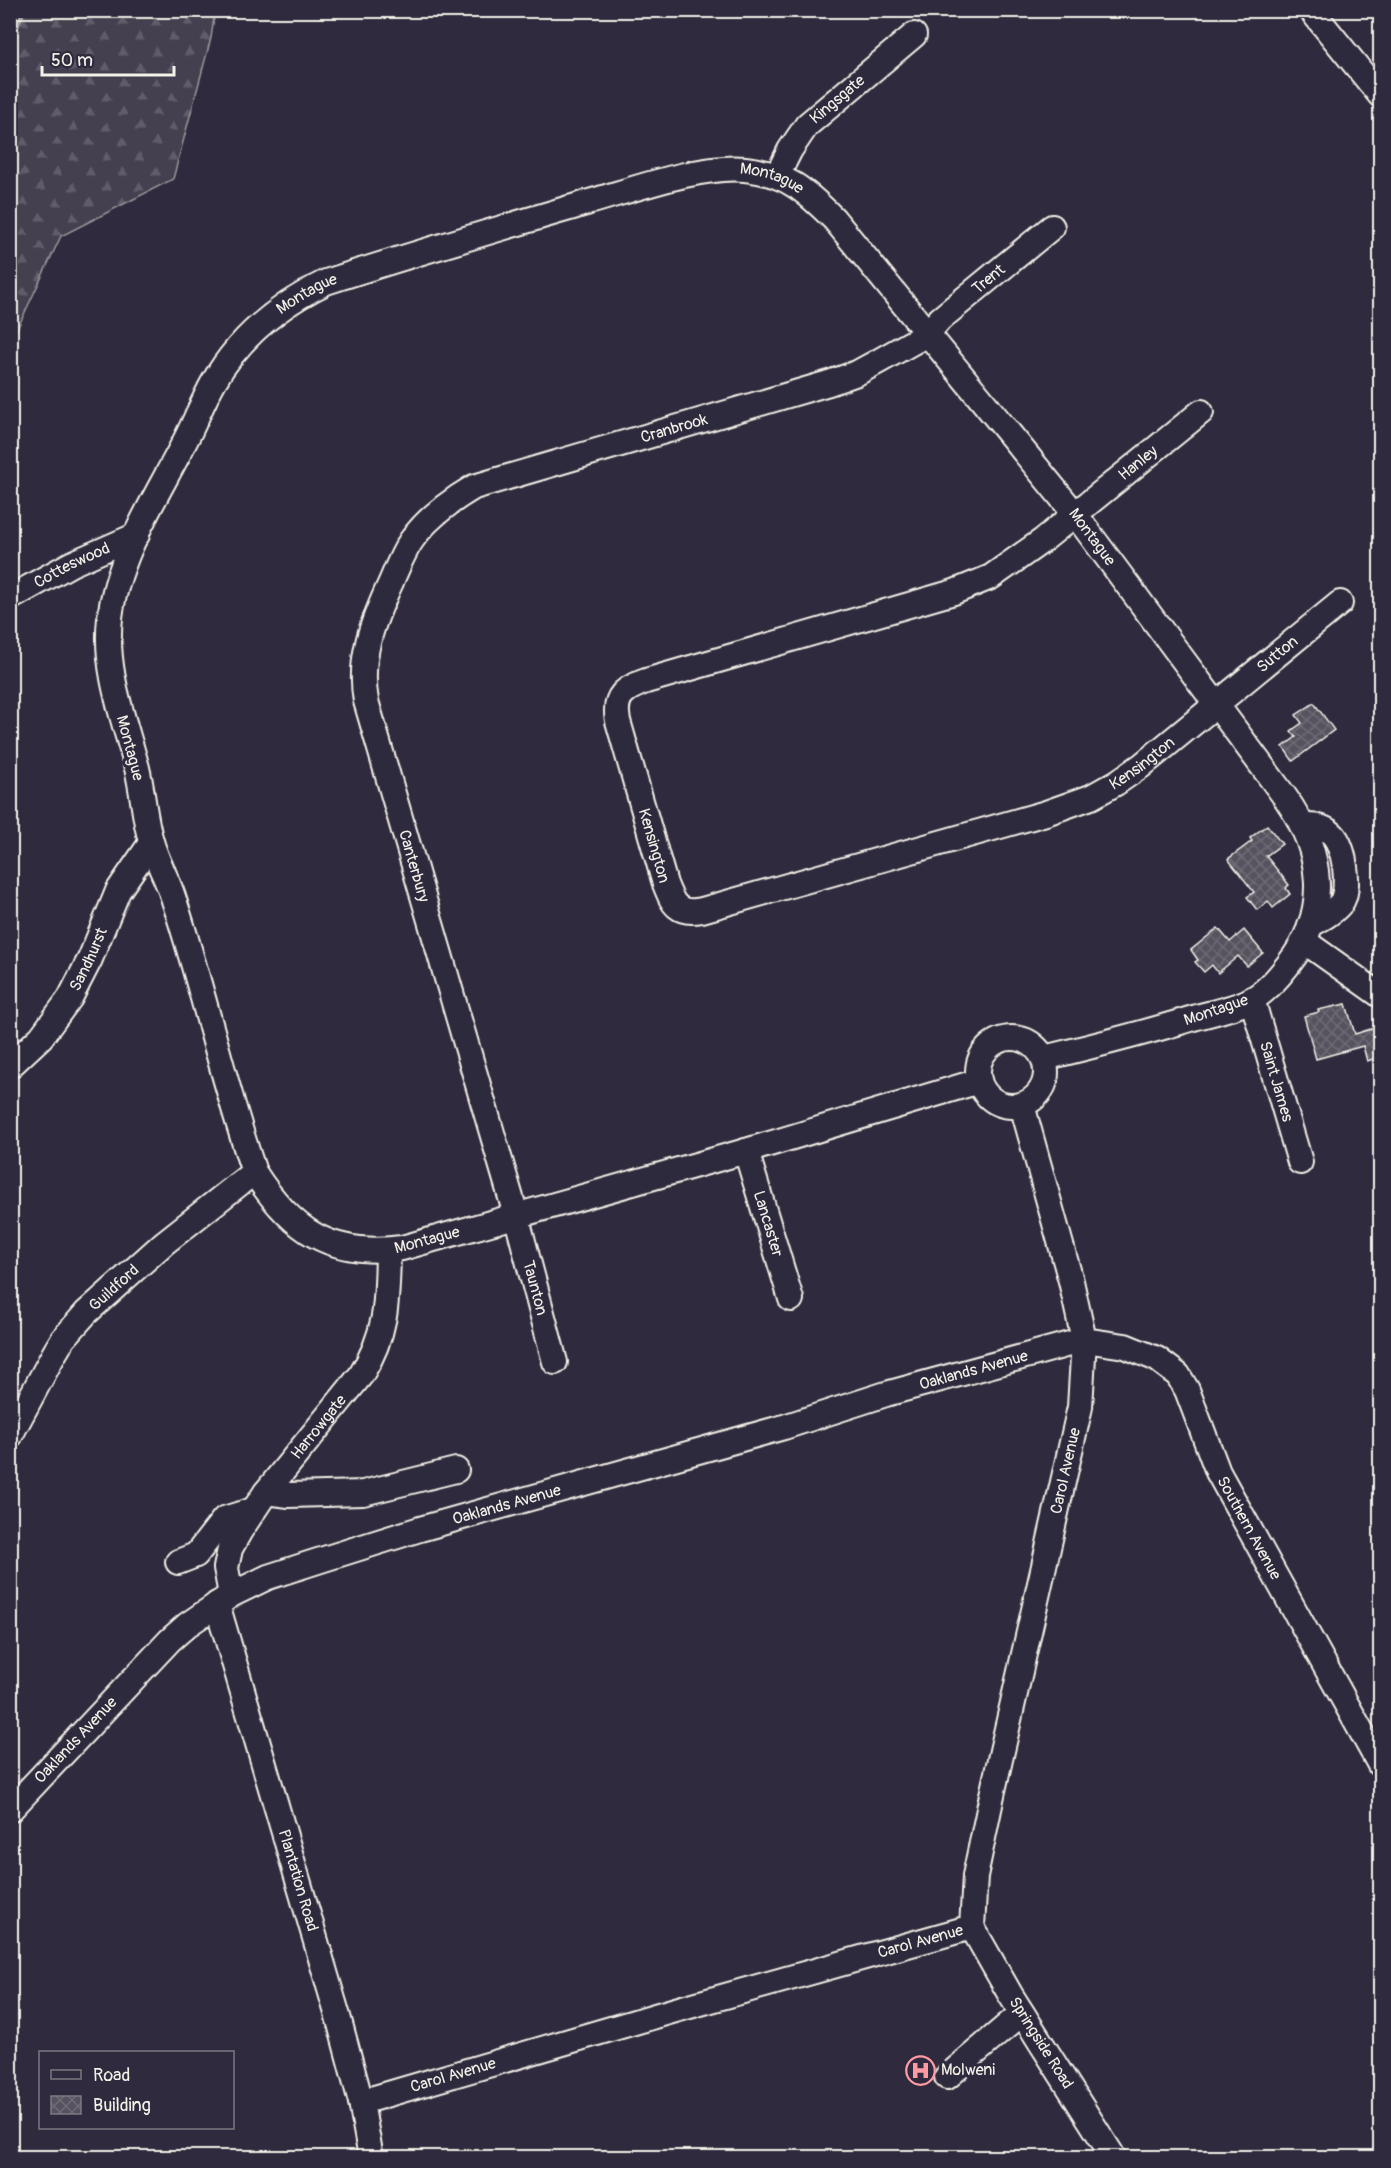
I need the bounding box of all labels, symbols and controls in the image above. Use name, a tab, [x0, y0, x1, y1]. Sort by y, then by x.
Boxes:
scale bar	[42, 39, 174, 77]
text: 50 m	[51, 49, 93, 72]
street label: Kingsgate	[806, 70, 869, 128]
street label: Montague	[739, 159, 808, 199]
street label: Trent	[968, 259, 1010, 299]
street label: Montague	[272, 269, 340, 319]
street label: Cranbrook	[638, 409, 710, 448]
street label: Hanley	[1114, 441, 1162, 485]
street label: Montague	[1064, 504, 1120, 570]
street label: Cotteswood	[30, 538, 113, 593]
street label: Sutton	[1253, 631, 1302, 677]
street label: Montague	[112, 713, 148, 783]
street label: Kensington	[1106, 732, 1179, 795]
street label: Kensington	[634, 806, 674, 885]
street label: Canterbury	[394, 828, 434, 905]
street label: Sandhurst	[65, 924, 112, 995]
street label: Montague	[1181, 990, 1251, 1030]
street label: Saint James	[1255, 1039, 1298, 1124]
street label: Lancaster	[749, 1188, 788, 1259]
street label: Montague	[392, 1222, 462, 1258]
street label: Taunton	[518, 1258, 552, 1318]
street label: Guildford	[85, 1260, 143, 1315]
street label: Oaklands Avenue	[917, 1346, 1030, 1394]
street label: Harrowgate	[287, 1391, 351, 1463]
street label: Carol Avenue	[1046, 1426, 1085, 1516]
street label: Southern Avenue	[1212, 1473, 1286, 1583]
street label: Oaklands Avenue	[450, 1480, 563, 1529]
street label: Oaklands Avenue	[30, 1692, 121, 1788]
street label: Plantation Road	[274, 1827, 322, 1934]
street label: Carol Avenue	[875, 1920, 966, 1963]
street label: Springside Road	[1004, 1993, 1078, 2093]
legend	[39, 2051, 234, 2129]
street label: Carol Avenue	[408, 2053, 498, 2097]
hospital icon: Molweni	[904, 2054, 936, 2086]
place label: Molweni	[941, 2060, 995, 2080]
text: Road	[93, 2064, 130, 2087]
text: Building	[93, 2094, 151, 2117]

